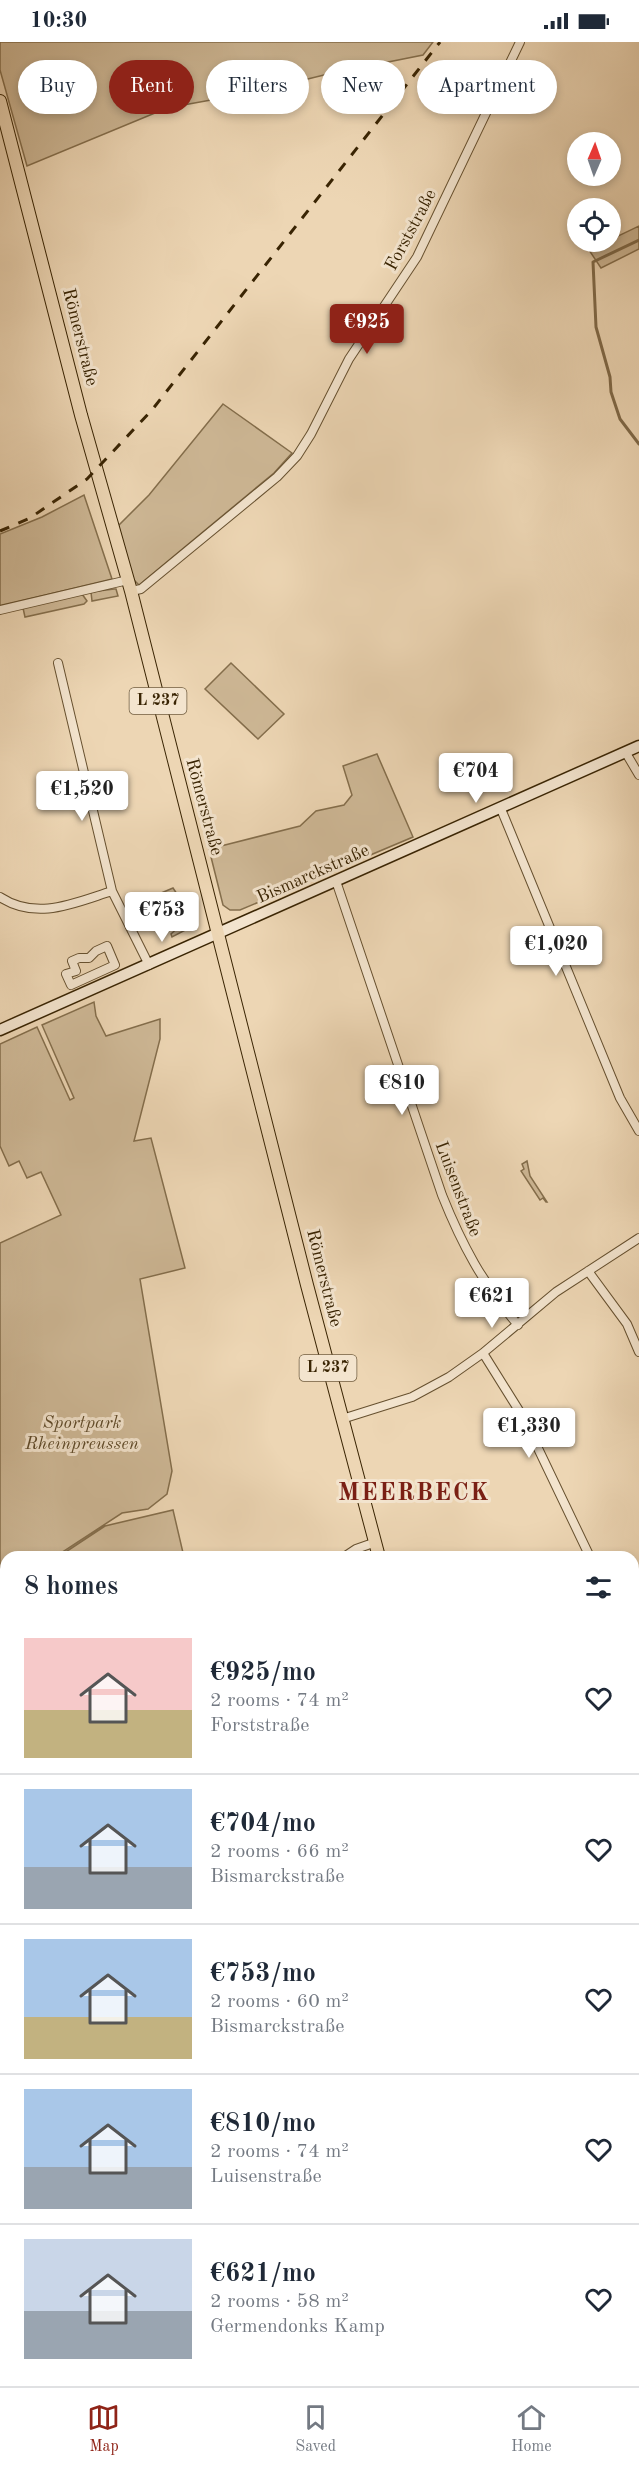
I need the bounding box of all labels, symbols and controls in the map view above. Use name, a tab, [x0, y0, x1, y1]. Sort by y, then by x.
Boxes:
text: 10:30	[30, 10, 87, 32]
chip: Buy	[18, 60, 97, 114]
chip: Rent	[109, 60, 194, 114]
chip: Filters	[206, 60, 309, 114]
chip: New	[321, 60, 405, 114]
chip: Apartment	[417, 60, 557, 114]
north arrow	[567, 132, 621, 186]
map controls	[567, 132, 621, 252]
street label: Forststraße	[382, 186, 440, 274]
button: locate	[567, 198, 621, 252]
street label: Römerstraße	[59, 286, 101, 388]
pin: €925	[331, 304, 403, 355]
text: €925	[344, 313, 390, 333]
road number: L 237	[130, 688, 186, 714]
pin: €704	[440, 753, 512, 804]
street label: Römerstraße	[182, 756, 226, 858]
text: €704	[453, 762, 499, 782]
pin: €1,520	[33, 771, 131, 822]
text: €1,520	[50, 780, 114, 800]
street label: Bismarckstraße	[254, 841, 372, 907]
pin: €753	[126, 892, 198, 943]
text: €753	[139, 901, 185, 921]
pin: €1,020	[507, 926, 605, 977]
text: €1,020	[524, 935, 588, 955]
pin: €810	[366, 1065, 438, 1116]
text: €810	[379, 1074, 425, 1094]
street label: Luisenstraße	[432, 1139, 484, 1239]
street label: Römerstraße	[303, 1227, 345, 1329]
pin: €621	[456, 1278, 528, 1329]
text: €621	[469, 1287, 515, 1307]
road number: L 237	[300, 1355, 356, 1381]
pin: €1,330	[480, 1408, 578, 1459]
park label: Sportpark Rheinpreussen	[24, 1414, 139, 1453]
text: €1,330	[497, 1417, 561, 1437]
district label: MEERBECK	[338, 1482, 490, 1506]
icon: filters	[582, 1571, 615, 1604]
text: 8 homes	[24, 1574, 118, 1600]
text: €925/mo	[210, 1660, 316, 1686]
icon: home	[72, 1662, 144, 1734]
icon: heart	[582, 1682, 615, 1715]
text: 2 rooms · 74 m²	[210, 1691, 349, 1711]
text: Forststraße	[210, 1716, 309, 1736]
text: €704/mo	[210, 1811, 316, 1837]
icon: home	[72, 1813, 144, 1885]
icon: heart	[582, 1833, 615, 1866]
text: 2 rooms · 66 m²	[210, 1842, 349, 1862]
text: Bismarckstraße	[210, 1867, 344, 1887]
text: €753/mo	[210, 1961, 316, 1987]
icon: home	[72, 1963, 144, 2035]
icon: heart	[582, 1983, 615, 2016]
text: 2 rooms · 60 m²	[210, 1992, 349, 2012]
text: Bismarckstraße	[210, 2017, 344, 2037]
text: €810/mo	[210, 2111, 316, 2137]
icon: home	[72, 2113, 144, 2185]
icon: heart	[582, 2133, 615, 2166]
text: 2 rooms · 74 m²	[210, 2142, 349, 2162]
text: Luisenstraße	[210, 2167, 322, 2187]
text: €621/mo	[210, 2261, 316, 2287]
icon: home	[72, 2263, 144, 2335]
icon: heart	[582, 2283, 615, 2316]
text: 2 rooms · 58 m²	[210, 2292, 349, 2312]
text: Germendonks Kamp	[210, 2317, 385, 2337]
tab: Map	[87, 2401, 120, 2457]
tab: Saved	[295, 2401, 336, 2457]
tab: Home	[511, 2401, 552, 2457]

